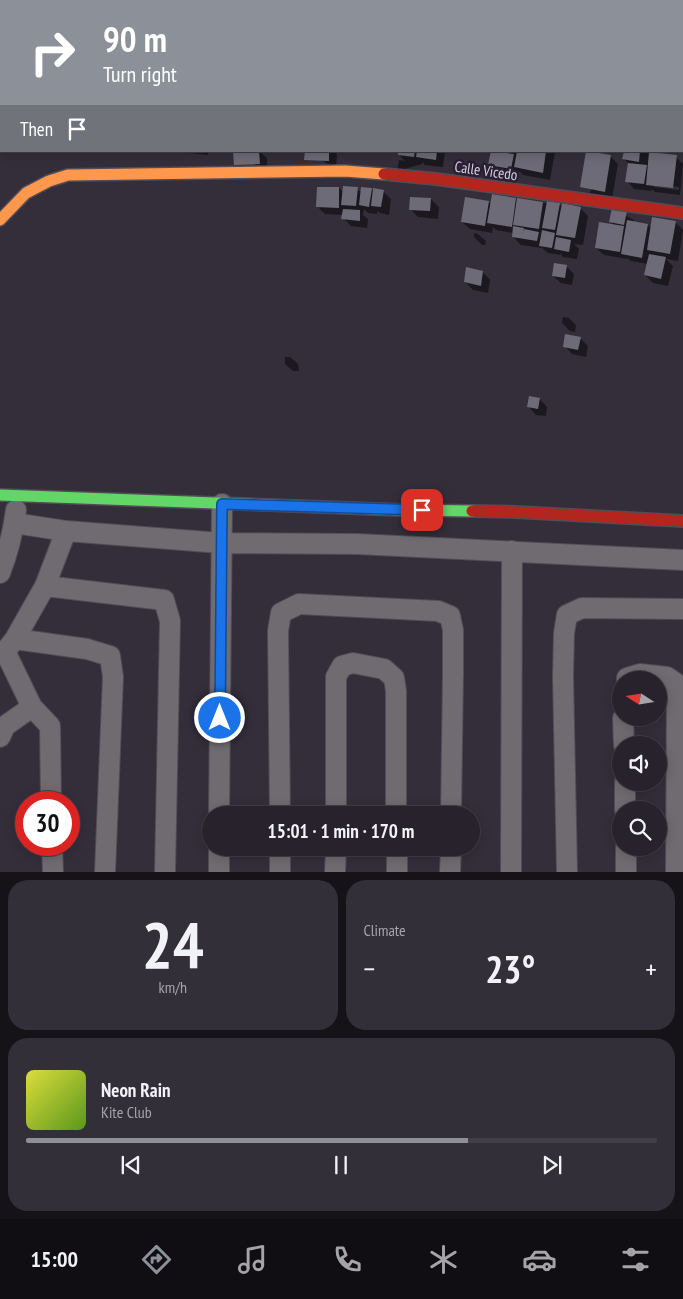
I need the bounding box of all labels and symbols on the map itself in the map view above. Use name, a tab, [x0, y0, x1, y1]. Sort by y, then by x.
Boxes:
street label: Calle Vicedo	[453, 157, 519, 184]
pin	[401, 489, 443, 531]
north arrow	[612, 671, 668, 726]
position arrow	[193, 691, 245, 743]
speed limit sign: 30	[15, 791, 80, 856]

